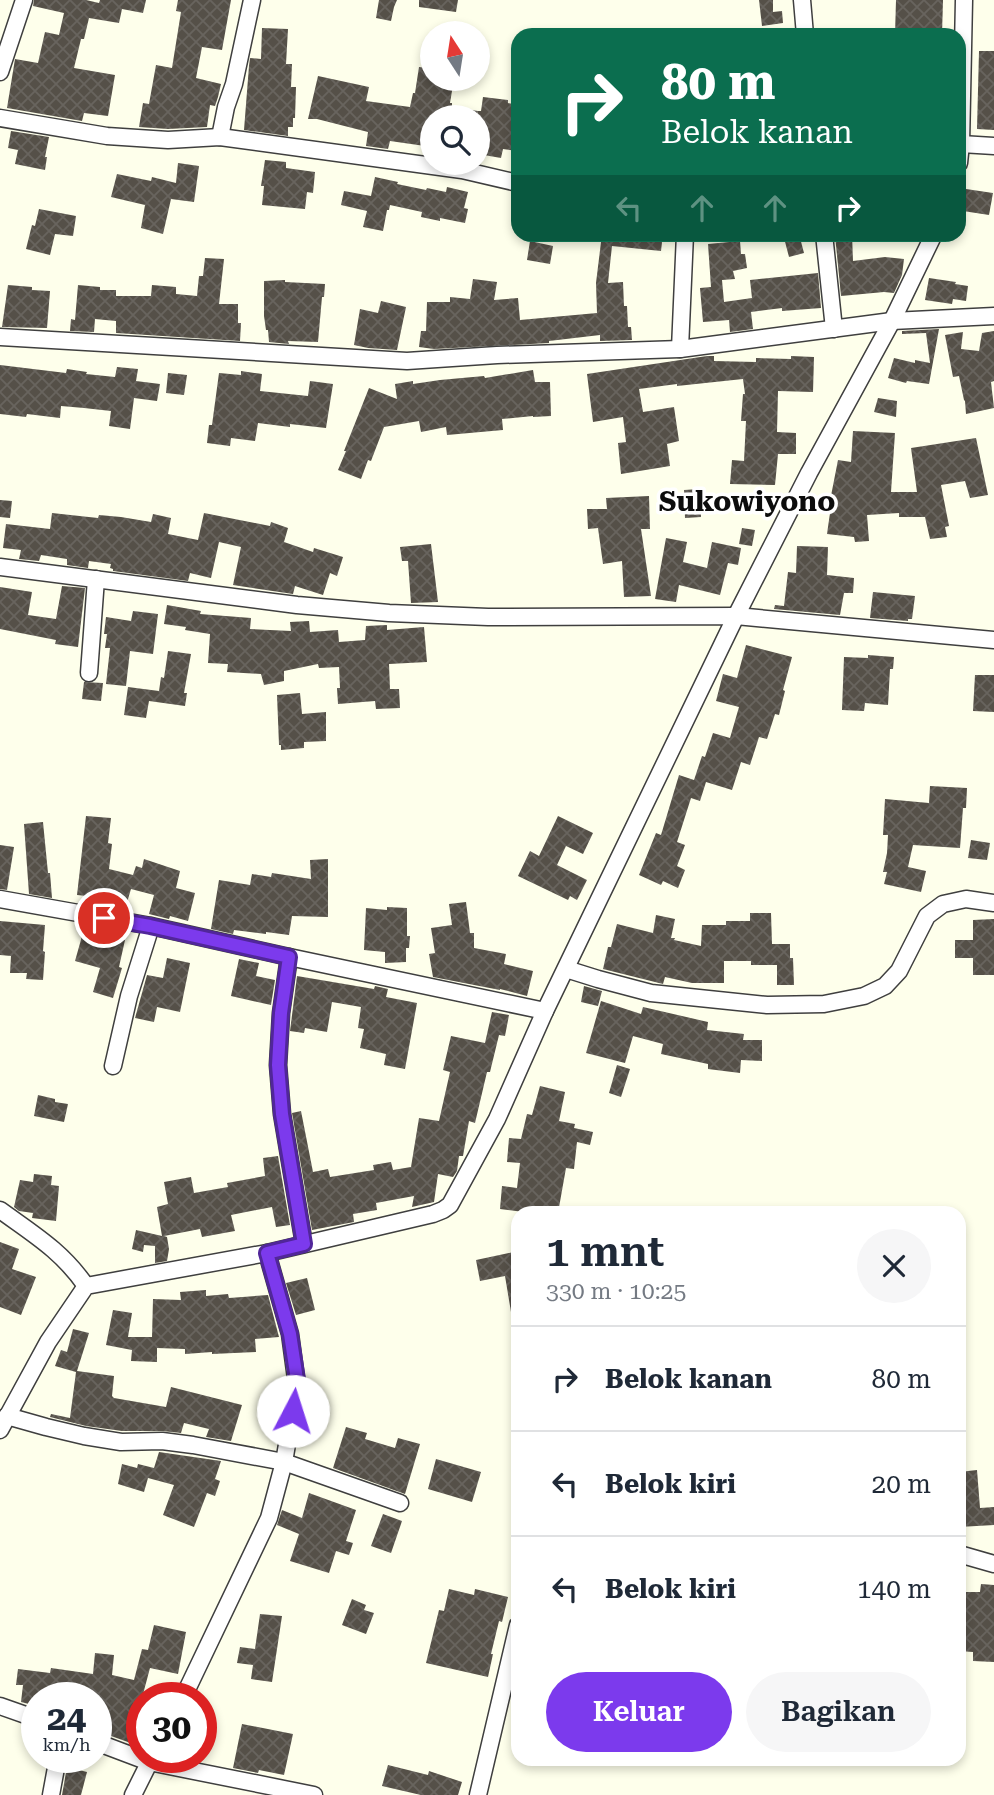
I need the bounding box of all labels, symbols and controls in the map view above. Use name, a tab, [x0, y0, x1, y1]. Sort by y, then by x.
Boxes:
north arrow	[420, 21, 490, 91]
map controls	[420, 21, 490, 175]
text: 80 m	[661, 54, 776, 111]
icon: right	[546, 56, 637, 147]
button: search	[420, 105, 490, 175]
text: Belok kanan	[661, 113, 853, 151]
icon: left	[610, 189, 648, 227]
icon: ahead	[683, 189, 721, 227]
icon: ahead	[756, 189, 794, 227]
icon: right	[829, 189, 867, 227]
district label: Sukowiyono	[659, 485, 835, 518]
pin	[74, 888, 134, 948]
icon: arrive	[85, 899, 123, 937]
text: 1 mnt	[546, 1227, 664, 1276]
button: close	[857, 1229, 931, 1303]
text: 330 m · 10:25	[546, 1278, 686, 1305]
icon: right	[546, 1360, 584, 1398]
text: Belok kanan	[605, 1364, 772, 1394]
text: 80 m	[872, 1364, 931, 1394]
position arrow	[256, 1374, 330, 1448]
icon: left	[546, 1465, 584, 1503]
text: Belok kiri	[605, 1469, 736, 1499]
text: 20 m	[872, 1469, 931, 1499]
icon: left	[546, 1570, 584, 1608]
text: Belok kiri	[605, 1574, 736, 1604]
text: 140 m	[857, 1574, 931, 1604]
button: Keluar	[546, 1672, 732, 1752]
button: Bagikan	[746, 1672, 931, 1752]
speed limit sign: 30	[126, 1682, 217, 1773]
text: 24	[47, 1698, 86, 1739]
text: km/h	[42, 1734, 91, 1755]

